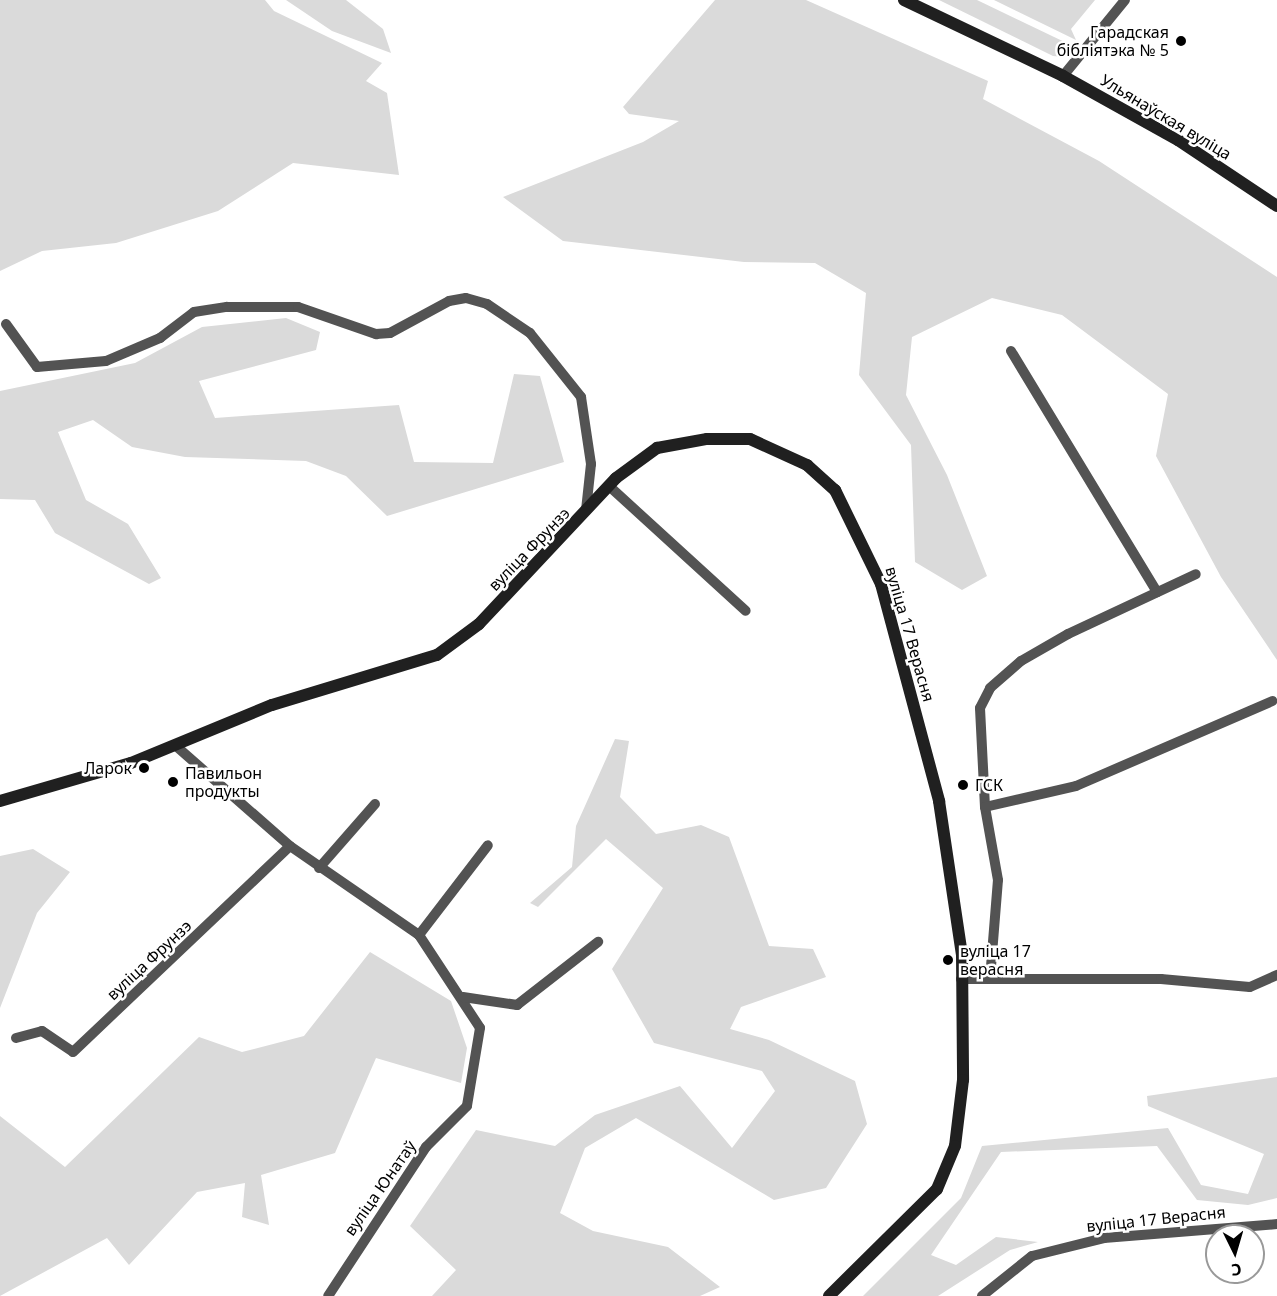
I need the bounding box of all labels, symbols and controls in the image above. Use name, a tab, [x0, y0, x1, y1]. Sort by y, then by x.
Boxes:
place label: Гарадская бібліятэка № 5	[1057, 22, 1169, 60]
marker: Гарадская бібліятэка № 5	[1174, 34, 1188, 48]
street label: Ульянаўская вуліца	[1097, 70, 1235, 164]
street label: вуліца Фрунзэ	[484, 503, 574, 595]
street label: вуліца 17 Верасня	[882, 564, 938, 704]
place label: Ларок	[84, 758, 132, 778]
marker: Ларок	[137, 761, 151, 775]
place label: Павильон продукты	[185, 763, 262, 801]
marker: Павильон продукты	[166, 775, 180, 789]
place label: ГСК	[975, 775, 1003, 795]
marker: ГСК	[956, 778, 970, 792]
street label: вуліца Фрунзэ	[103, 916, 195, 1004]
place label: вуліца 17 верасня	[960, 941, 1031, 979]
marker: вуліца 17 верасня	[941, 953, 955, 967]
street label: вуліца Юнатаў	[340, 1137, 420, 1239]
street label: вуліца 17 Верасня	[1085, 1202, 1227, 1236]
north arrow	[1205, 1224, 1265, 1284]
text: С	[1230, 1259, 1243, 1281]

